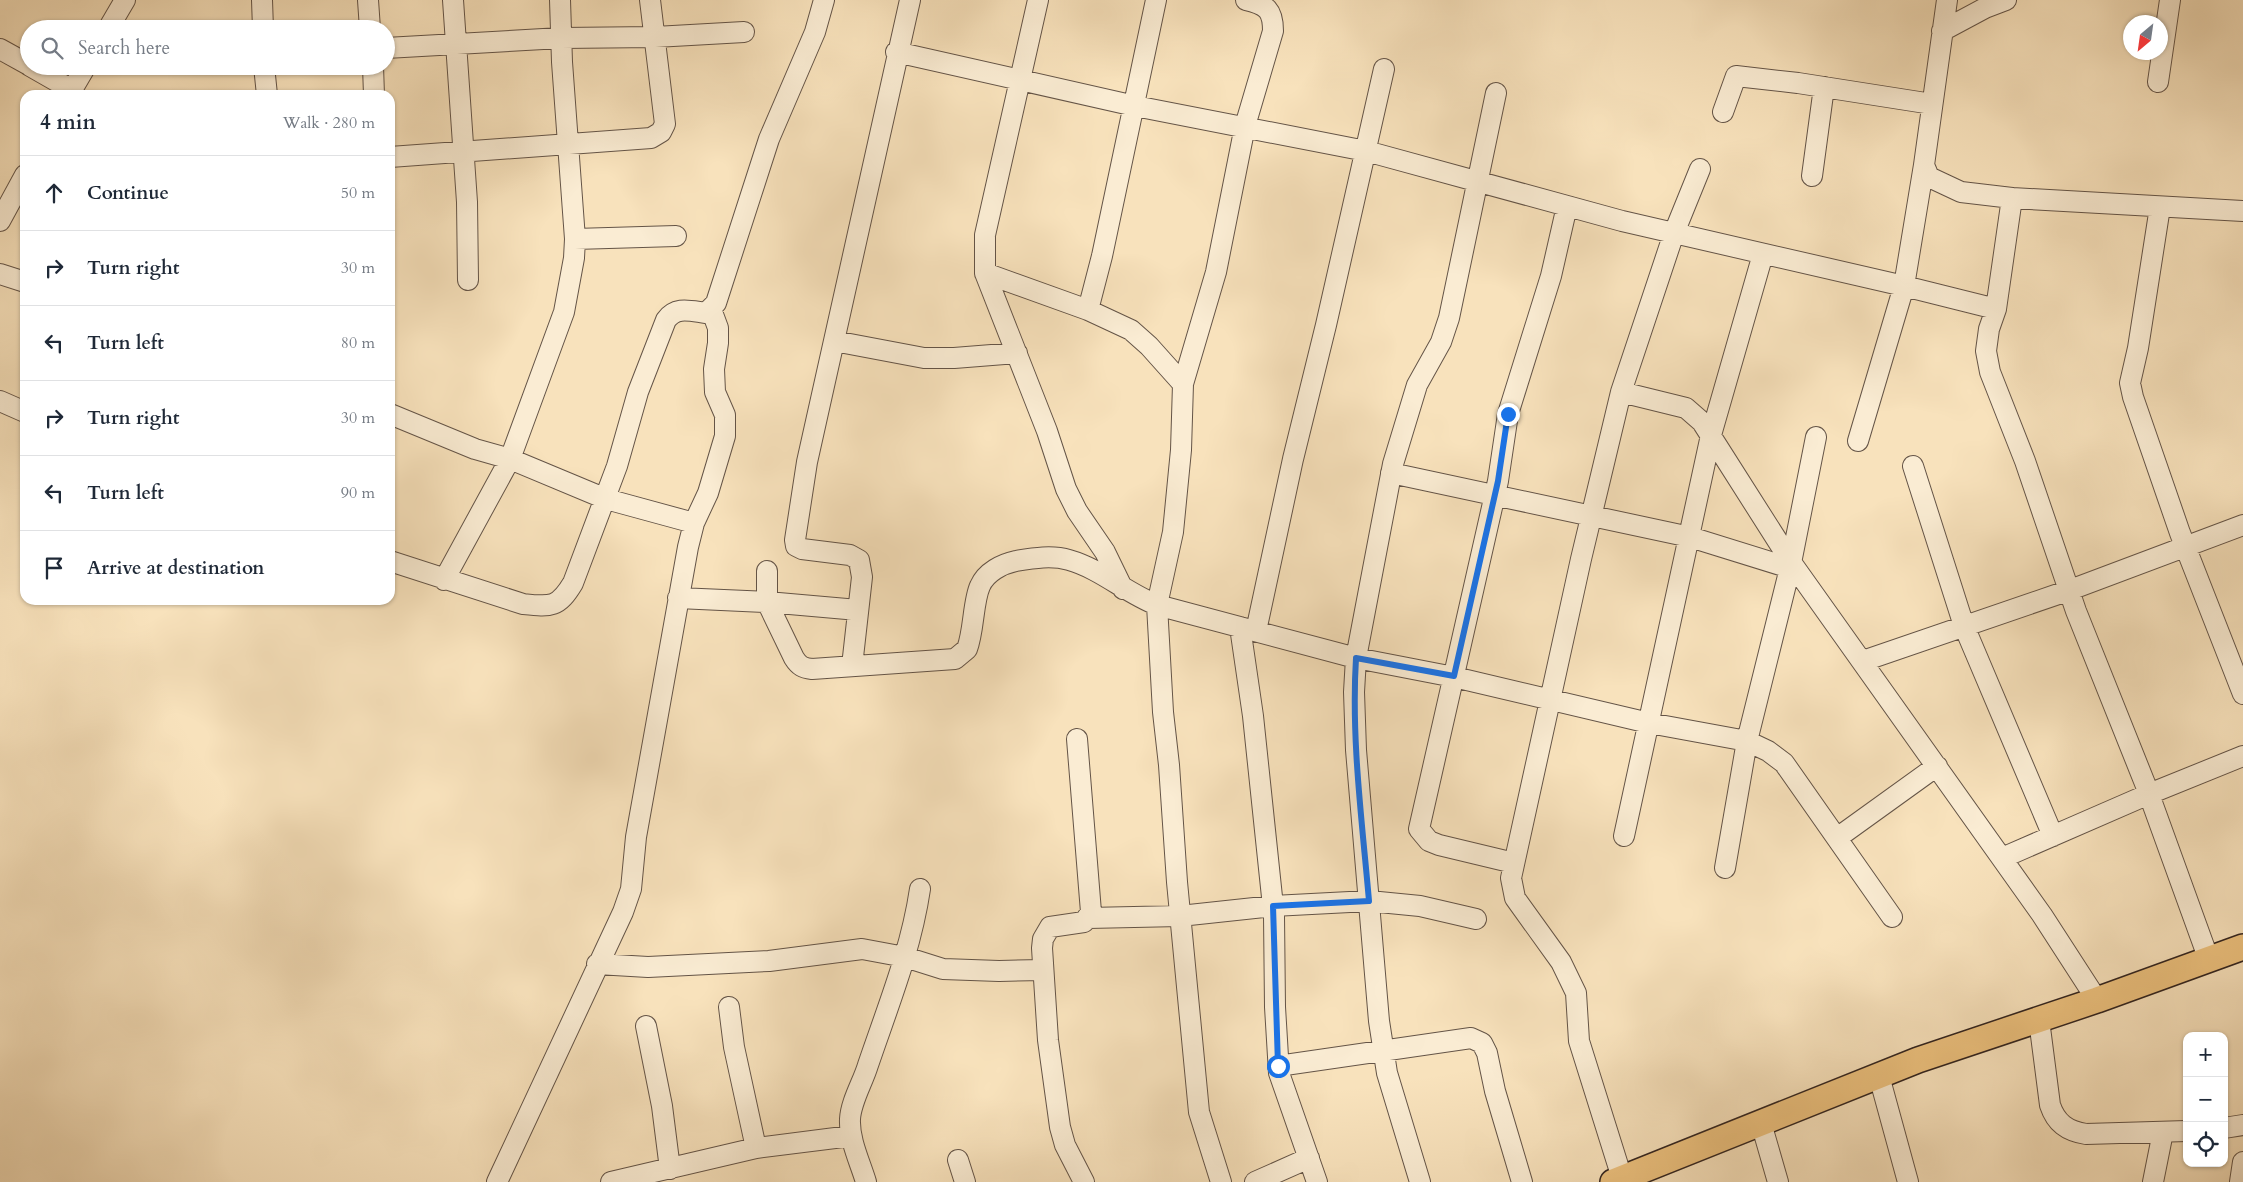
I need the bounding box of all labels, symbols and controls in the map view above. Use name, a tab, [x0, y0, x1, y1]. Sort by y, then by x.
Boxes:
north arrow	[2123, 15, 2168, 60]
search box	[20, 20, 395, 75]
icon: search	[38, 34, 66, 62]
text: Search here	[78, 35, 170, 61]
text: 4 min	[40, 108, 96, 137]
text: Walk · 280 m	[283, 112, 375, 134]
icon: ahead	[40, 179, 68, 207]
text: Continue	[87, 180, 169, 206]
text: 50 m	[341, 182, 375, 204]
icon: right	[40, 254, 68, 282]
text: Turn right	[87, 255, 179, 281]
text: 30 m	[341, 257, 375, 279]
icon: left	[40, 329, 68, 357]
text: Turn left	[87, 330, 164, 356]
text: 80 m	[341, 332, 375, 354]
route end	[1497, 403, 1520, 426]
icon: right	[40, 404, 68, 432]
text: Turn right	[87, 405, 179, 431]
text: 30 m	[341, 407, 375, 429]
icon: left	[40, 479, 68, 507]
text: Turn left	[87, 480, 164, 506]
text: 90 m	[341, 482, 375, 504]
icon: arrive	[40, 554, 68, 582]
text: Arrive at destination	[87, 555, 264, 581]
map controls	[2183, 1032, 2228, 1167]
button: +	[2183, 1032, 2228, 1077]
route start	[1267, 1055, 1290, 1078]
button: −	[2183, 1077, 2228, 1122]
button: locate	[2183, 1122, 2228, 1167]

